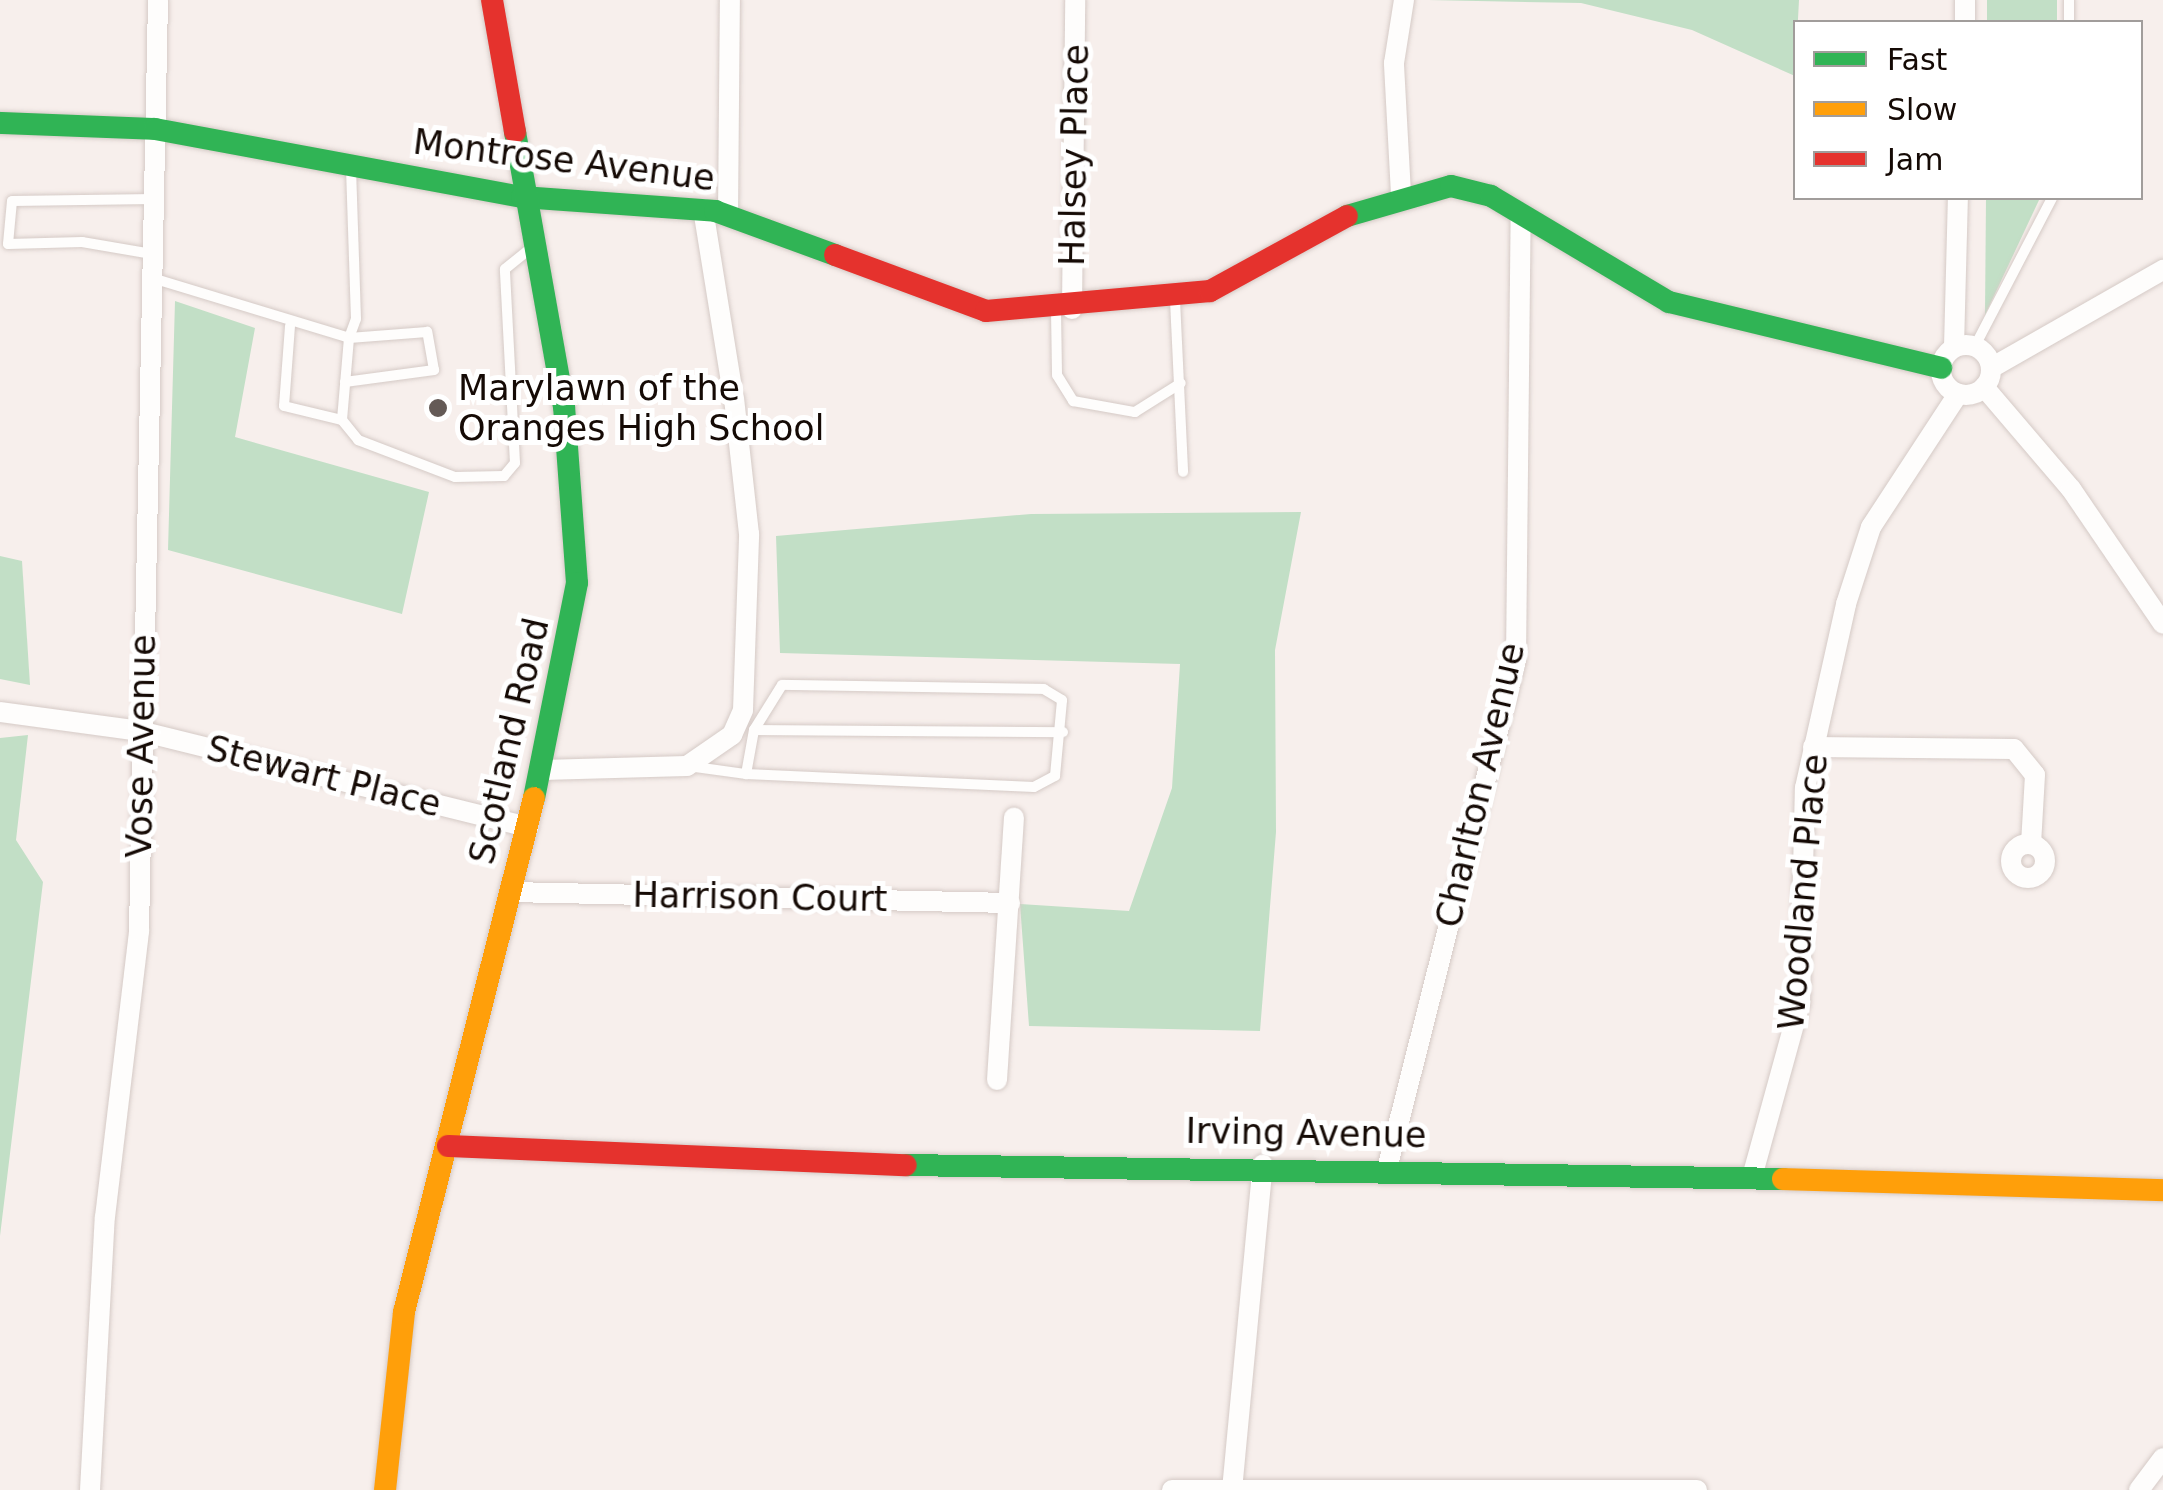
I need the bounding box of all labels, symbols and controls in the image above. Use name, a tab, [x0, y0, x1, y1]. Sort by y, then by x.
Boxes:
legend	[1793, 20, 2143, 200]
text: Fast	[1887, 42, 1947, 77]
street label: Halsey Place	[1051, 44, 1097, 266]
text: Slow	[1887, 92, 1957, 127]
street label: Montrose Avenue	[411, 121, 717, 199]
text: Jam	[1887, 142, 1943, 177]
place label: Marylawn of the Oranges High School	[458, 367, 824, 449]
marker: Marylawn of the Oranges High School	[427, 397, 449, 419]
street label: Scotland Road	[460, 614, 558, 868]
street label: Vose Avenue	[118, 634, 164, 858]
street label: Charlton Avenue	[1427, 639, 1533, 931]
street label: Stewart Place	[203, 727, 445, 825]
street label: Woodland Place	[1770, 752, 1836, 1032]
street label: Harrison Court	[632, 874, 888, 920]
street label: Irving Avenue	[1185, 1110, 1427, 1156]

